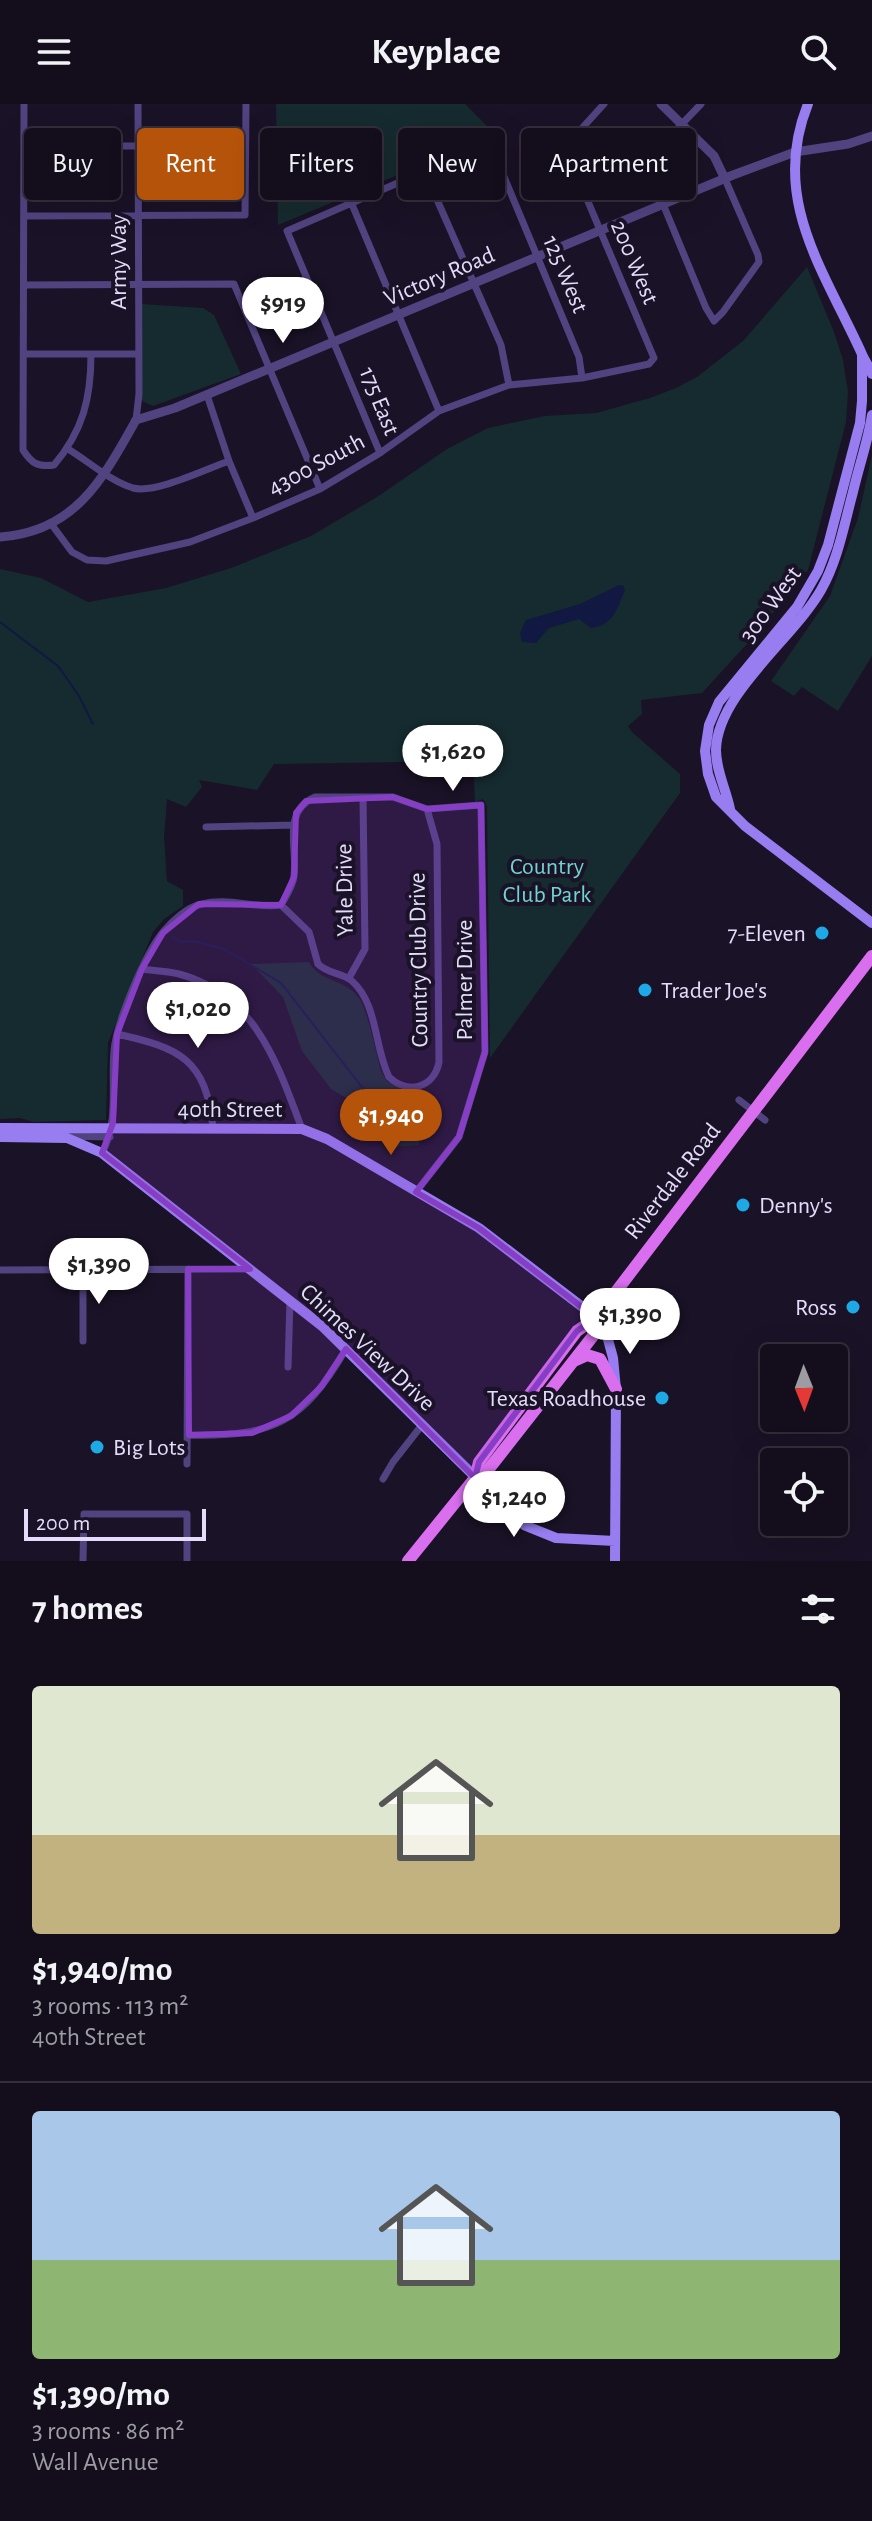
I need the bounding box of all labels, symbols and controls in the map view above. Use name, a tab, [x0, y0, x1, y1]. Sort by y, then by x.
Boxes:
icon: menu	[32, 30, 76, 74]
icon: search	[796, 30, 840, 74]
text: Keyplace	[371, 34, 501, 70]
chip: Buy	[24, 128, 121, 200]
chip: Rent	[137, 128, 244, 200]
chip: Filters	[260, 128, 382, 200]
chip: New	[398, 128, 505, 200]
chip: Apartment	[521, 128, 696, 200]
street label: Army Way	[107, 214, 131, 310]
street label: 200 West	[606, 217, 662, 308]
street label: 125 West	[538, 232, 592, 317]
street label: Victory Road	[381, 243, 498, 311]
pin: $919	[236, 277, 330, 345]
text: $919	[260, 290, 306, 316]
street label: 175 East	[355, 364, 404, 439]
street label: 4300 South	[264, 429, 369, 500]
street label: 300 West	[735, 562, 806, 647]
pin: $1,620	[388, 725, 518, 793]
text: $1,620	[420, 738, 486, 764]
street label: Yale Drive	[332, 843, 358, 937]
park label: Country Club Park	[503, 855, 591, 907]
street label: Country Club Drive	[405, 872, 433, 1048]
street label: Palmer Drive	[453, 920, 477, 1040]
place label: 7-Eleven	[728, 922, 806, 946]
marker: 7-Eleven	[813, 924, 831, 942]
place label: Trader Joe's	[661, 979, 767, 1003]
marker: Trader Joe's	[636, 981, 654, 999]
pin: $1,020	[133, 982, 263, 1050]
text: $1,020	[165, 995, 231, 1021]
pin: $1,940	[326, 1089, 456, 1157]
street label: 40th Street	[178, 1098, 283, 1122]
text: $1,940	[358, 1102, 424, 1128]
street label: Riverdale Road	[620, 1119, 725, 1244]
place label: Denny's	[759, 1194, 833, 1218]
marker: Denny's	[734, 1196, 752, 1214]
pin: $1,390	[34, 1238, 164, 1306]
text: $1,390	[67, 1251, 131, 1277]
street label: Chimes View Drive	[295, 1280, 439, 1416]
pin: $1,390	[565, 1288, 695, 1356]
place label: Ross	[795, 1296, 837, 1320]
marker: Ross	[844, 1298, 862, 1316]
text: $1,390	[598, 1301, 662, 1327]
north arrow	[760, 1344, 848, 1432]
map controls	[760, 1344, 848, 1536]
place label: Texas Roadhouse	[487, 1387, 646, 1411]
marker: Texas Roadhouse	[653, 1389, 671, 1407]
place label: Big Lots	[113, 1436, 185, 1460]
marker: Big Lots	[88, 1438, 106, 1456]
button: locate	[760, 1448, 848, 1536]
pin: $1,240	[449, 1471, 579, 1539]
text: $1,240	[481, 1484, 547, 1510]
scale bar	[24, 1505, 206, 1541]
text: 200 m	[36, 1512, 90, 1534]
icon: filters	[796, 1587, 840, 1631]
text: 7 homes	[32, 1592, 143, 1626]
icon: home	[364, 1738, 508, 1882]
text: $1,940/mo	[32, 1953, 172, 1987]
text: 3 rooms · 113 m²	[32, 1993, 188, 2019]
text: 40th Street	[32, 2024, 146, 2050]
icon: home	[364, 2163, 508, 2307]
text: $1,390/mo	[32, 2378, 170, 2412]
text: 3 rooms · 86 m²	[32, 2418, 184, 2444]
text: Wall Avenue	[32, 2449, 159, 2475]

